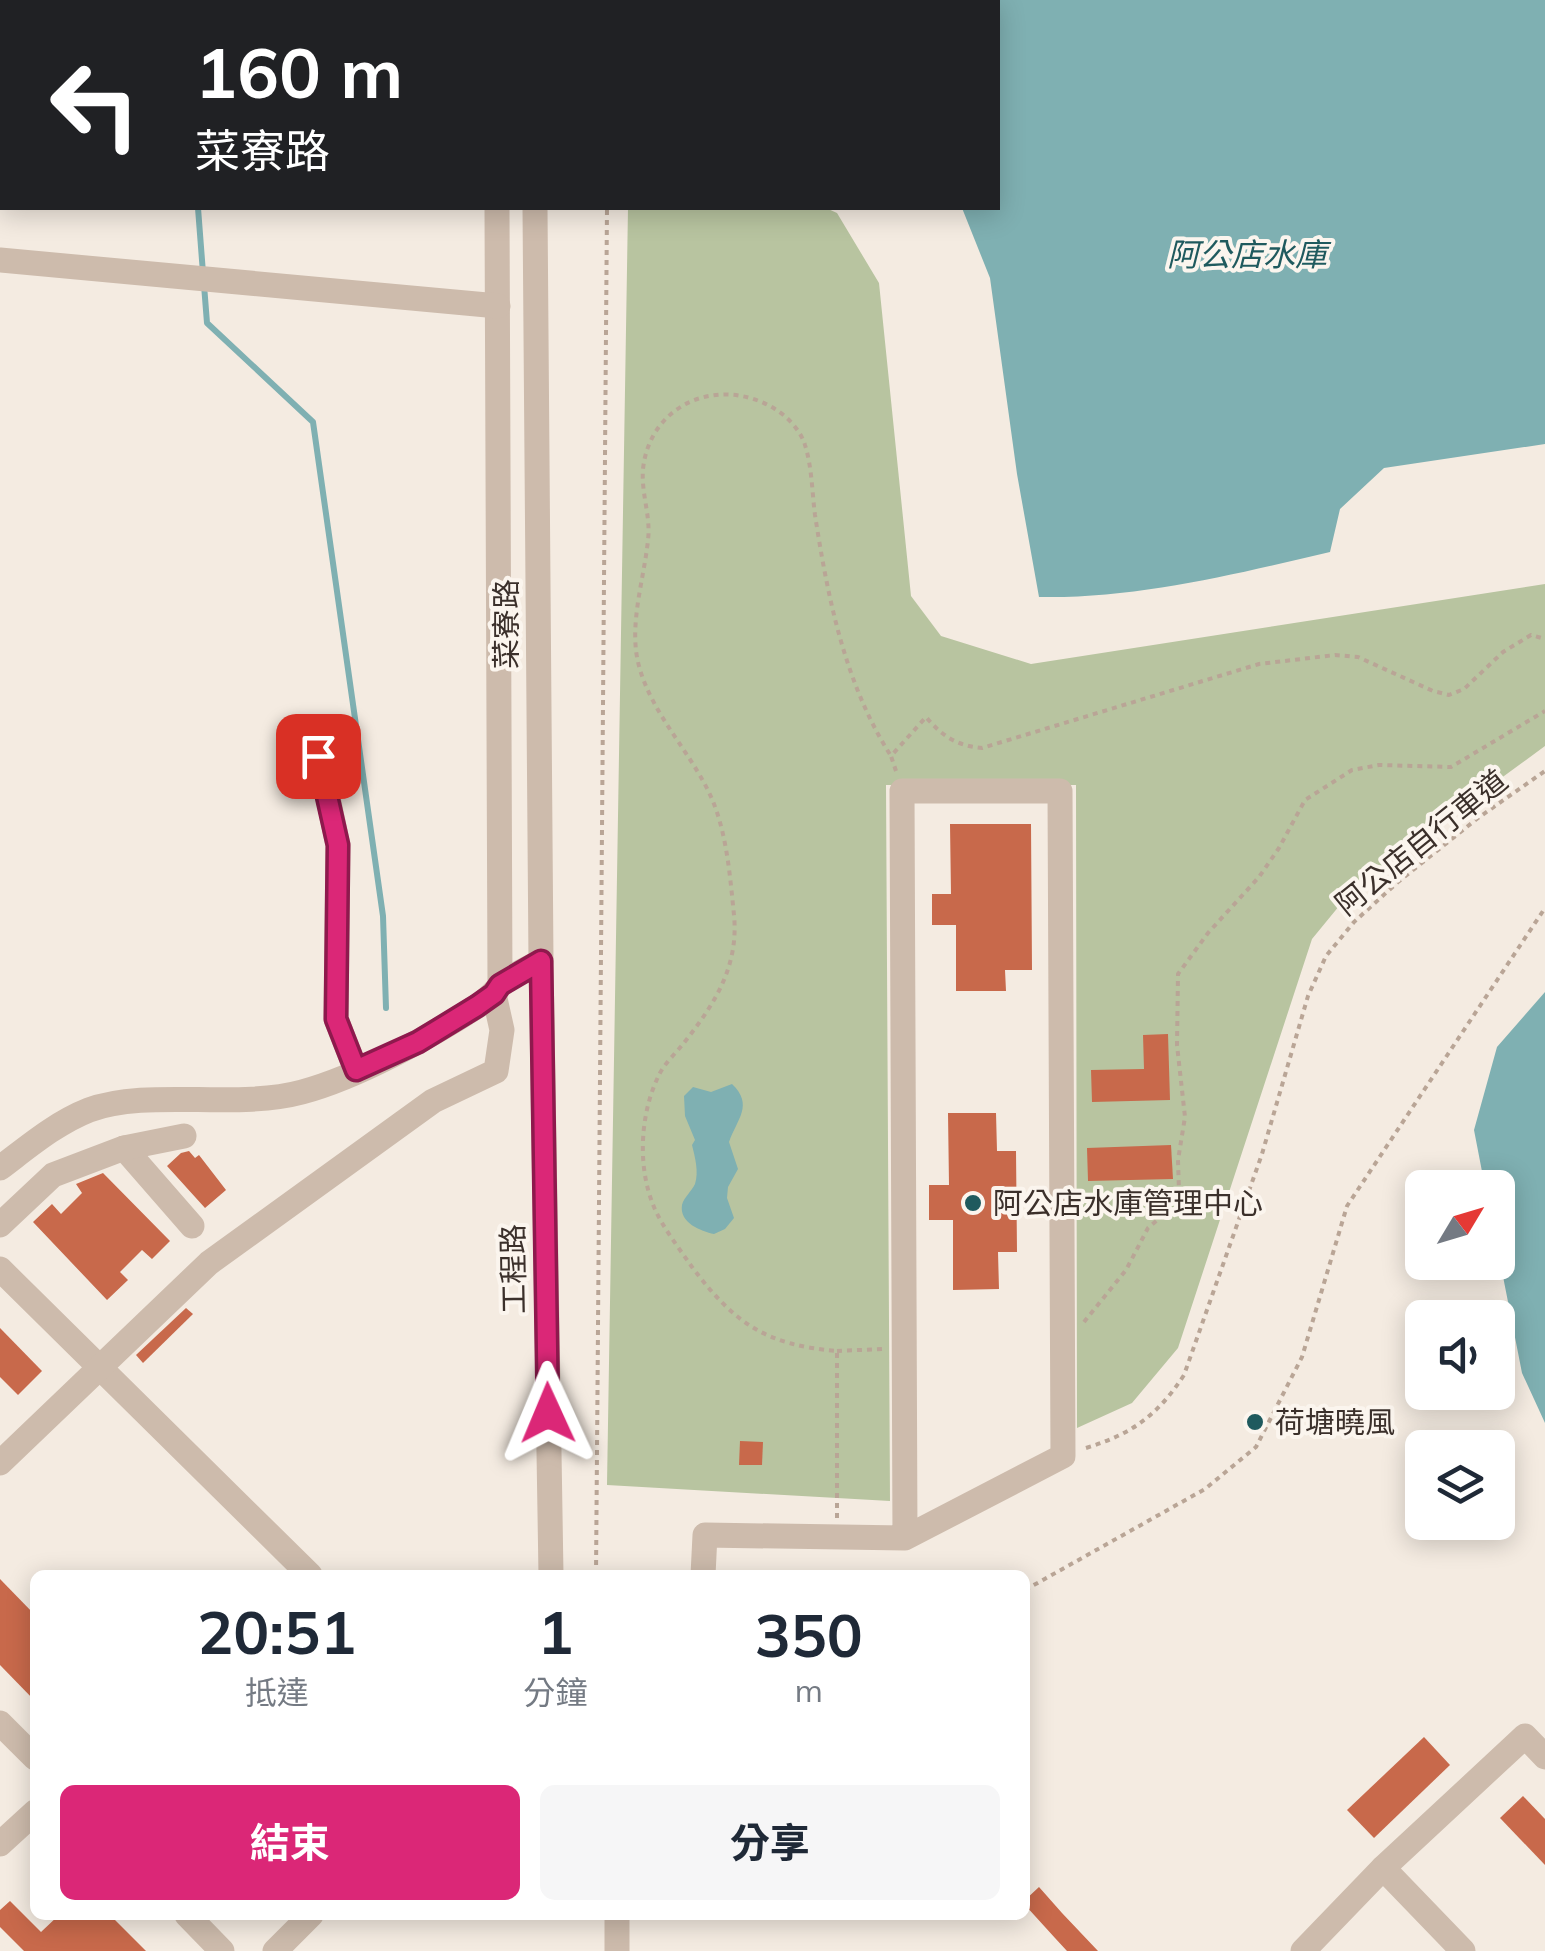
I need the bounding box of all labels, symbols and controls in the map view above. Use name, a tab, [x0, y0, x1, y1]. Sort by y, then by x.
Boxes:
text: 160 m	[195, 28, 403, 116]
icon: left	[30, 40, 160, 170]
text: 菜寮路	[195, 122, 330, 178]
water label: 阿公店水庫	[1167, 234, 1332, 274]
street label: 菜寮路	[487, 579, 525, 669]
pin	[276, 714, 361, 799]
icon: arrive	[291, 729, 346, 784]
street label: 阿公店自行車道	[1327, 761, 1515, 923]
north arrow	[1405, 1170, 1515, 1280]
map controls	[1405, 1170, 1515, 1540]
place label: 阿公店水庫管理中心	[993, 1184, 1263, 1222]
marker: 阿公店水庫管理中心	[962, 1192, 984, 1214]
street label: 工程路	[493, 1224, 533, 1314]
button: sound	[1405, 1300, 1515, 1410]
position arrow	[496, 1361, 600, 1465]
place label: 荷塘曉風	[1275, 1403, 1395, 1441]
marker: 荷塘曉風	[1244, 1411, 1266, 1433]
button: layers	[1405, 1430, 1515, 1540]
text: 20:51	[197, 1594, 356, 1669]
text: 1	[537, 1594, 573, 1669]
text: 350	[755, 1597, 863, 1672]
text: m	[795, 1670, 823, 1710]
text: 抵達	[245, 1672, 309, 1712]
text: 分鐘	[523, 1672, 587, 1712]
button: 結束	[60, 1785, 520, 1900]
button: 分享	[540, 1785, 1000, 1900]

